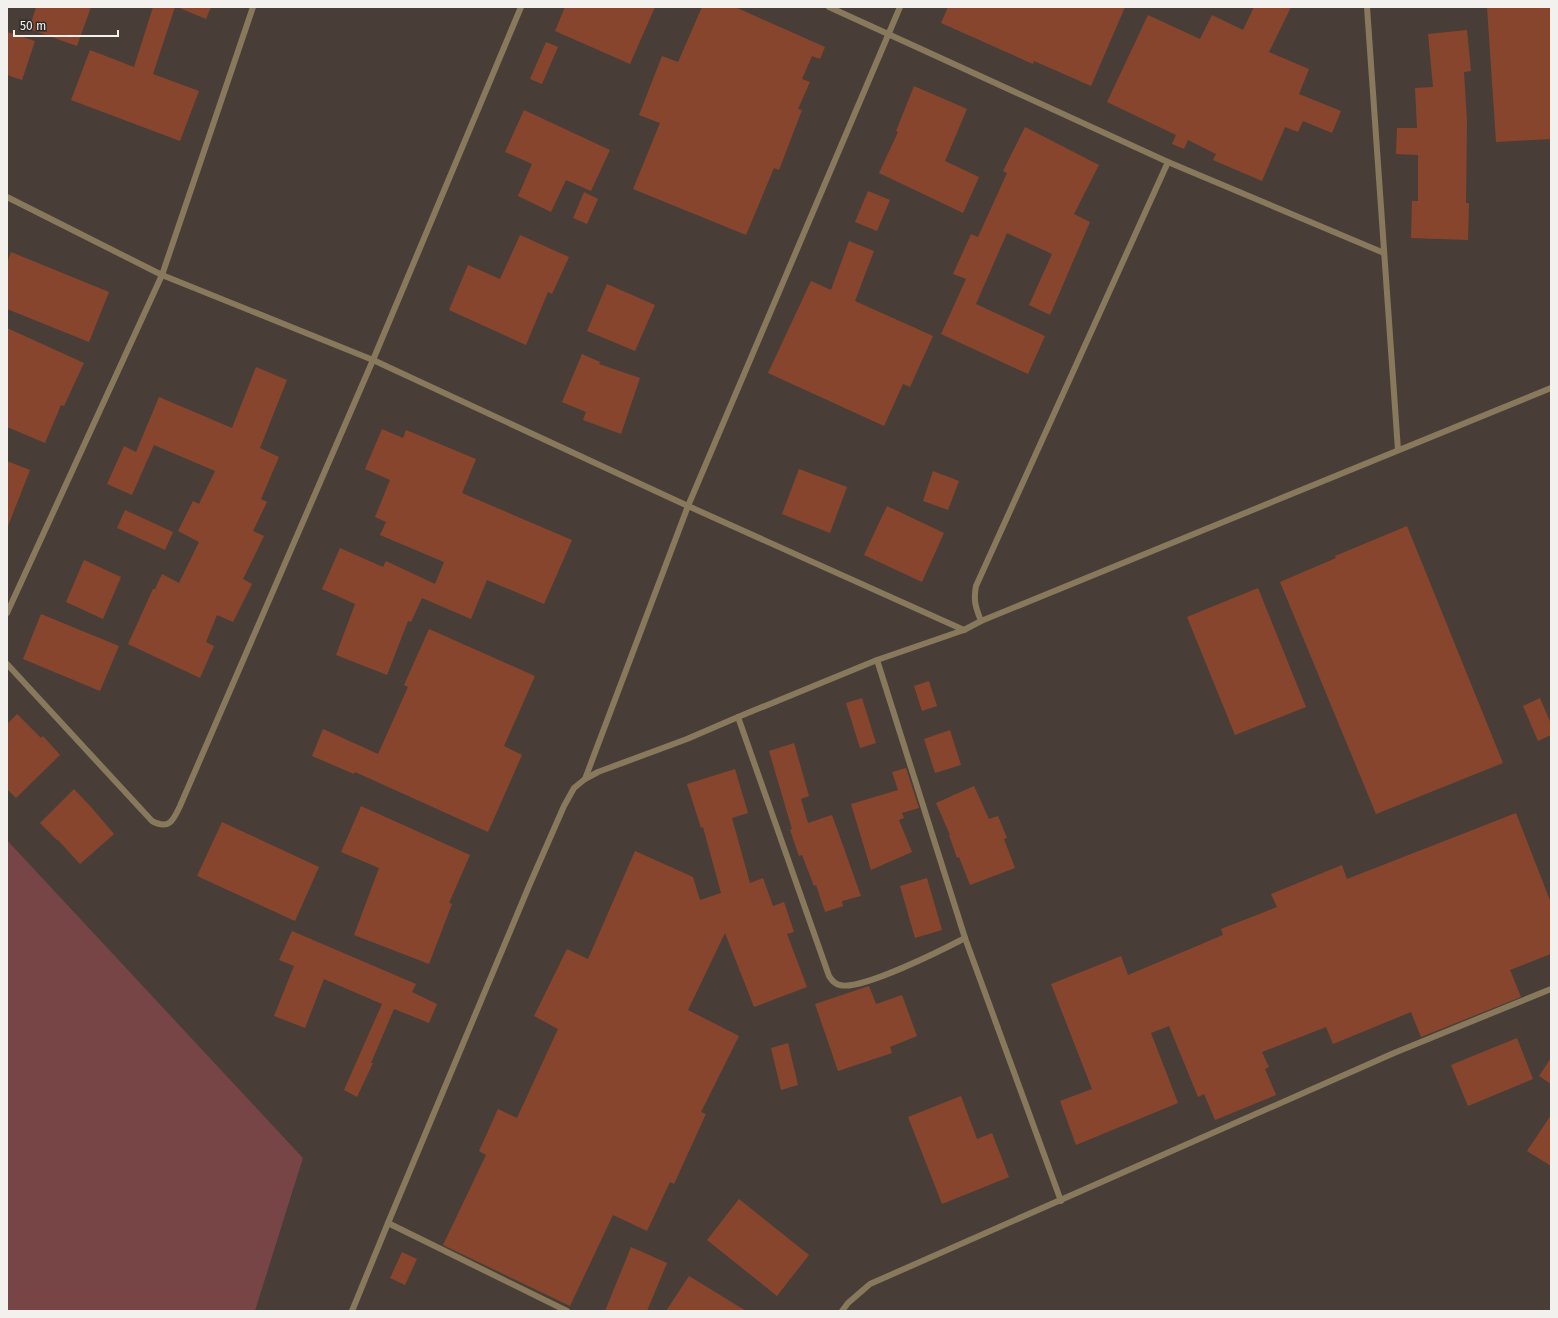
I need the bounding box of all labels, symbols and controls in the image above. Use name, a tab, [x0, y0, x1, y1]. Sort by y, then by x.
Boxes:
scale bar	[14, 12, 118, 38]
text: 50 m	[20, 19, 46, 33]

